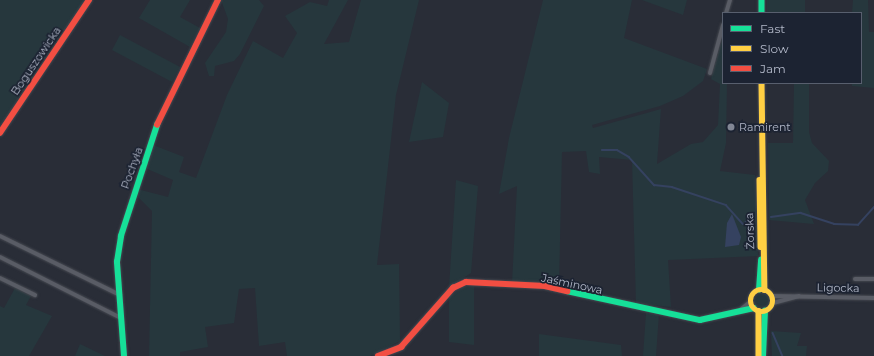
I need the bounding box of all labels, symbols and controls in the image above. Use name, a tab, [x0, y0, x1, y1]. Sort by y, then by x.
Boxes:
legend	[722, 12, 862, 84]
text: Fast	[760, 21, 785, 36]
street label: Boguszowicka	[8, 24, 64, 98]
text: Slow	[760, 41, 789, 56]
text: Jam	[760, 61, 786, 76]
place label: Ramirent	[739, 120, 791, 134]
marker: Ramirent	[726, 122, 736, 132]
street label: Pochyła	[118, 145, 146, 191]
street label: Żorska	[743, 212, 757, 250]
street label: Jaśminowa	[540, 271, 604, 297]
street label: Ligocka	[816, 281, 860, 295]

